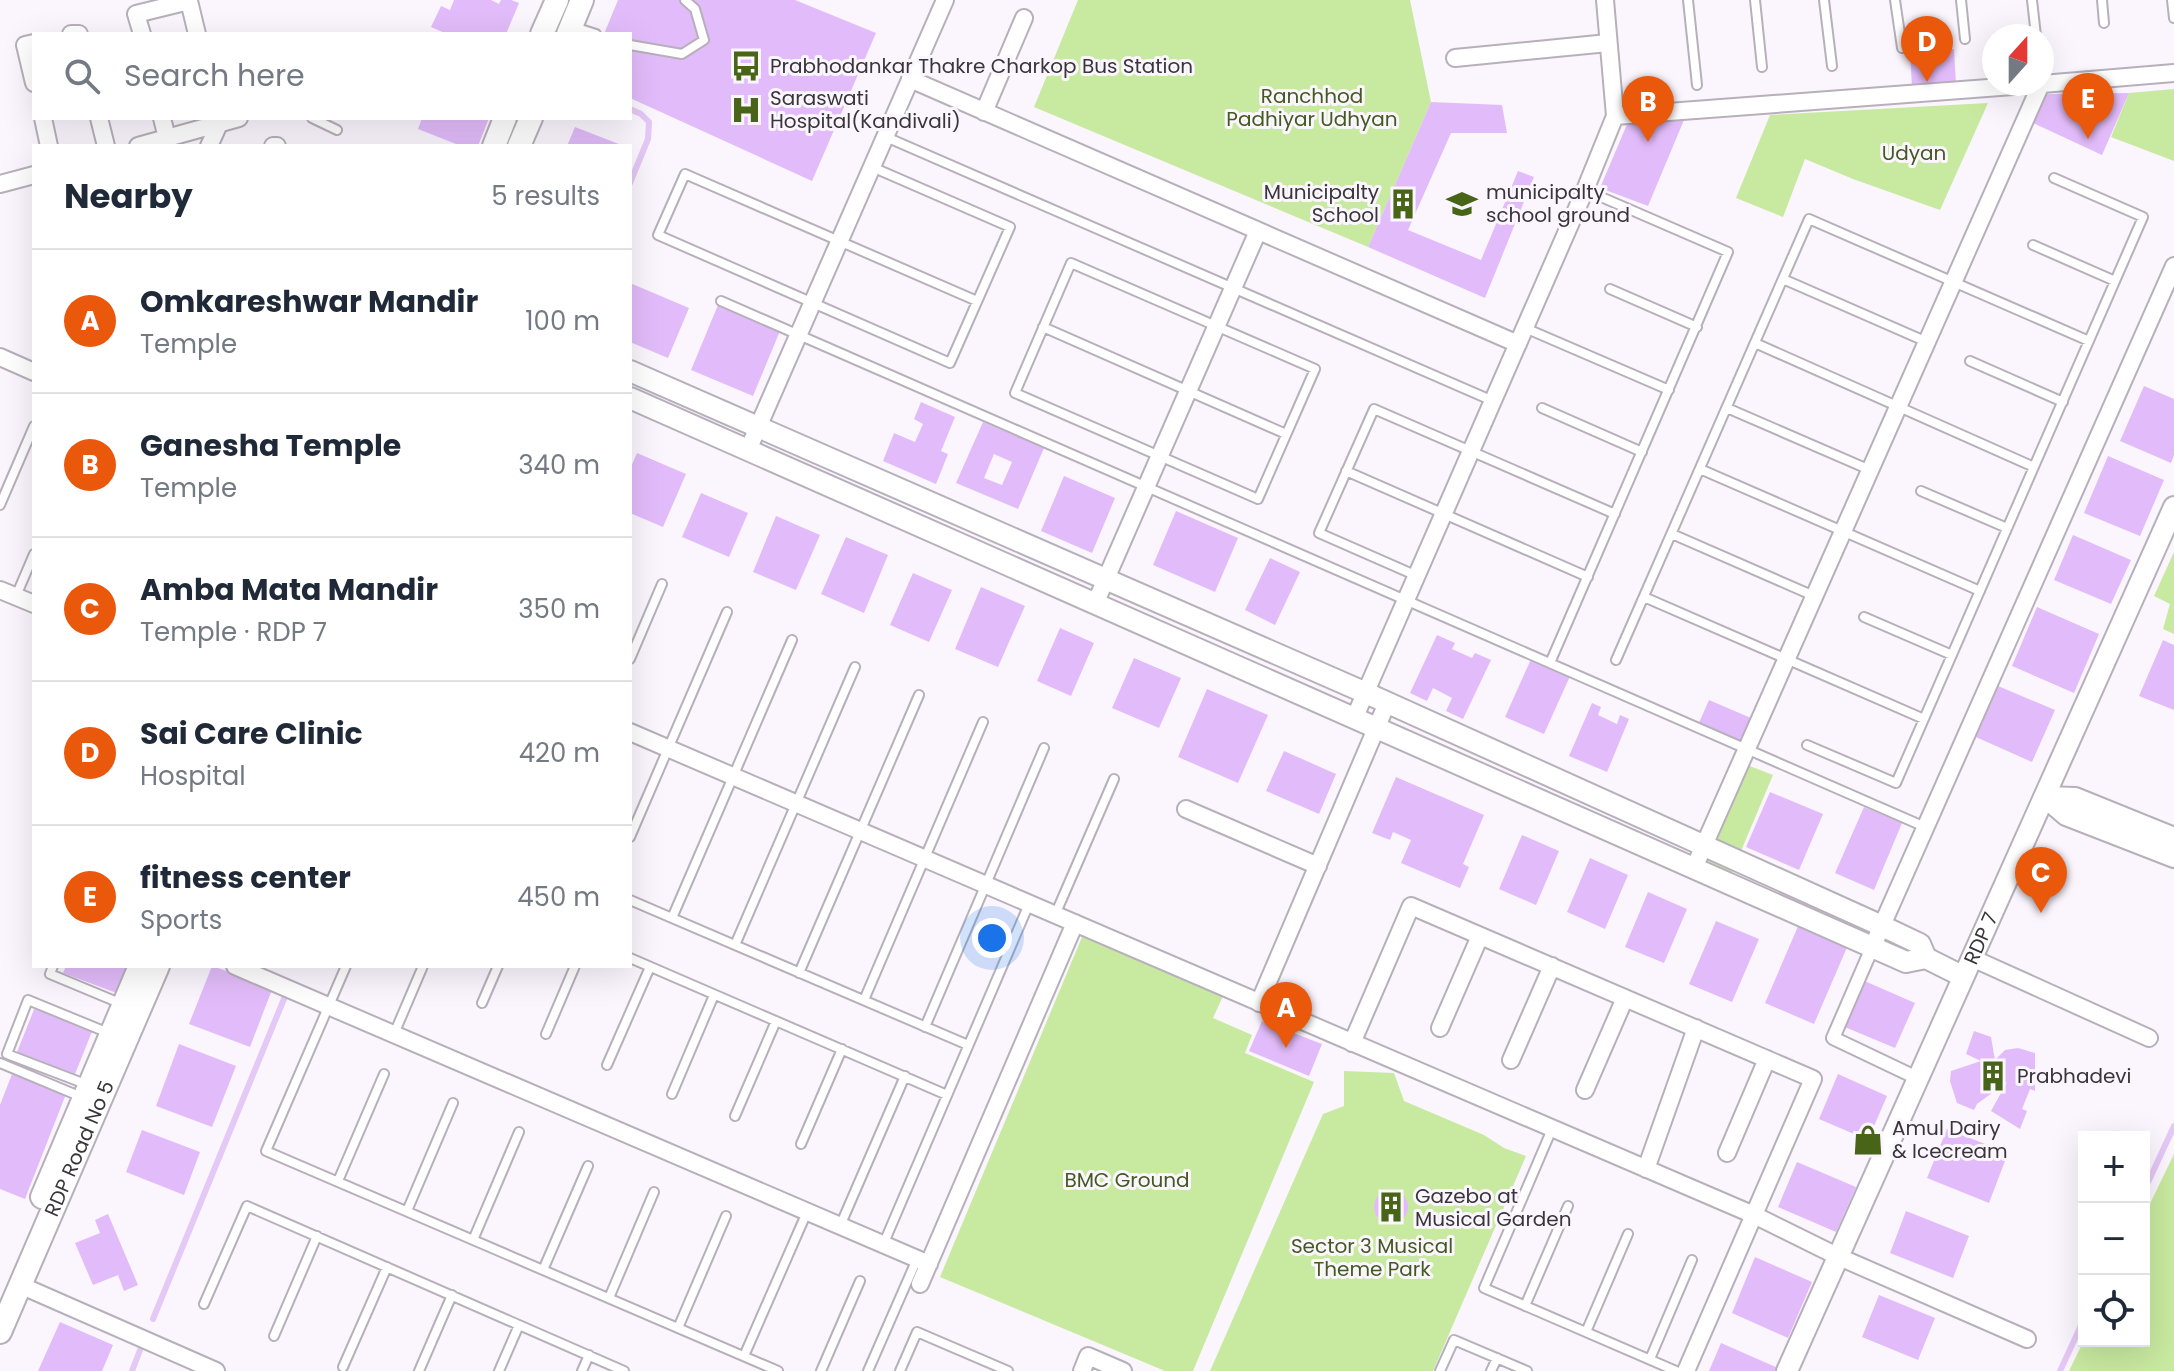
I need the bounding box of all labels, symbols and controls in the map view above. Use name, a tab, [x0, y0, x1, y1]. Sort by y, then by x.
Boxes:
pin: D	[1901, 16, 1953, 82]
north arrow	[1982, 24, 2054, 96]
search box	[32, 32, 632, 120]
bus stop icon: Prabhodankar Thakre Charkop Bus Station	[729, 49, 763, 83]
place label: Prabhodankar Thakre Charkop Bus Station	[770, 52, 1193, 80]
icon: search	[60, 54, 104, 98]
text: Search here	[124, 54, 305, 97]
pin: E	[2062, 73, 2114, 139]
pin: B	[1622, 76, 1674, 142]
park label: Ranchhod Padhiyar Udhyan	[1226, 82, 1398, 133]
place label: Saraswati Hospital(Kandivali)	[770, 84, 961, 135]
hospital icon: Saraswati Hospital(Kandivali)	[729, 93, 763, 127]
park label: Udyan	[1882, 139, 1946, 167]
text: Nearby	[64, 172, 193, 220]
text: 5 results	[491, 178, 600, 214]
place label: Municipalty School	[1264, 178, 1379, 229]
place label: municipalty school ground	[1486, 178, 1630, 229]
building icon: Municipalty School	[1386, 187, 1420, 221]
school or university icon: municipalty school ground	[1445, 187, 1479, 221]
text: Omkareshwar Mandir	[140, 280, 478, 323]
text: A	[80, 303, 100, 339]
text: 100 m	[525, 303, 600, 339]
text: Temple	[140, 326, 237, 362]
text: Ganesha Temple	[140, 424, 401, 467]
text: B	[81, 447, 99, 483]
text: 340 m	[518, 447, 600, 483]
text: Temple	[140, 470, 237, 506]
text: Amba Mata Mandir	[140, 568, 438, 611]
text: C	[80, 591, 100, 627]
text: 350 m	[518, 591, 600, 627]
text: Temple · RDP 7	[140, 614, 327, 650]
text: Sai Care Clinic	[140, 712, 363, 755]
text: D	[81, 735, 99, 771]
text: 420 m	[519, 735, 600, 771]
text: Hospital	[140, 758, 246, 794]
pin: C	[2015, 847, 2067, 913]
text: fitness center	[140, 856, 351, 899]
text: E	[83, 879, 97, 915]
text: 450 m	[517, 879, 600, 915]
text: Sports	[140, 902, 222, 938]
street label: RDP 7	[1957, 908, 2005, 969]
your location	[972, 918, 1012, 958]
pin: A	[1260, 982, 1312, 1048]
building icon: Prabhadevi	[1976, 1059, 2010, 1093]
place label: Prabhadevi	[2017, 1062, 2131, 1090]
street label: RDP Road No 5	[38, 1076, 121, 1221]
place label: Amul Dairy & Icecream	[1892, 1114, 2008, 1165]
shop icon: Amul Dairy & Icecream	[1851, 1123, 1885, 1157]
map controls	[2078, 1131, 2150, 1347]
button: +	[2078, 1131, 2150, 1203]
park label: BMC Ground	[1064, 1166, 1190, 1194]
place label: Gazebo at Musical Garden	[1415, 1182, 1572, 1233]
building icon: Gazebo at Musical Garden	[1374, 1190, 1408, 1224]
button: −	[2078, 1203, 2150, 1275]
park label: Sector 3 Musical Theme Park	[1291, 1232, 1453, 1283]
button: locate	[2078, 1275, 2150, 1347]

